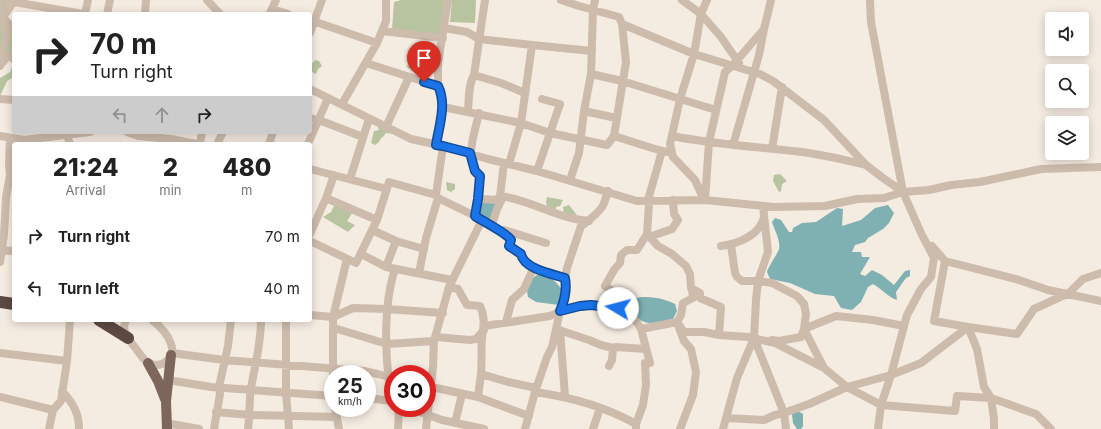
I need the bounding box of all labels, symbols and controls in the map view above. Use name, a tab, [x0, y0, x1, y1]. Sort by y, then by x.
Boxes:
map controls	[1045, 12, 1089, 160]
button: sound	[1045, 12, 1089, 56]
text: 70 m	[90, 27, 157, 61]
icon: right	[24, 28, 76, 80]
pin	[407, 41, 441, 82]
icon: arrive	[413, 47, 435, 69]
text: Turn right	[90, 61, 173, 82]
button: search	[1045, 64, 1089, 108]
icon: left	[109, 104, 131, 126]
icon: ahead	[151, 104, 173, 126]
icon: right	[193, 104, 215, 126]
button: layers	[1045, 116, 1089, 160]
text: 21:24	[53, 153, 119, 182]
text: 2	[163, 153, 178, 182]
text: 480	[222, 153, 271, 182]
text: Arrival	[66, 182, 106, 198]
text: min	[159, 182, 181, 198]
text: m	[241, 182, 252, 198]
icon: right	[24, 225, 46, 247]
text: Turn right	[58, 227, 130, 246]
text: 70 m	[265, 227, 300, 246]
icon: left	[24, 277, 46, 299]
text: Turn left	[58, 279, 119, 298]
text: 40 m	[263, 279, 300, 298]
position arrow	[597, 287, 639, 329]
speed limit sign: 30	[384, 365, 436, 417]
text: 25	[337, 374, 363, 398]
text: km/h	[338, 395, 362, 407]

